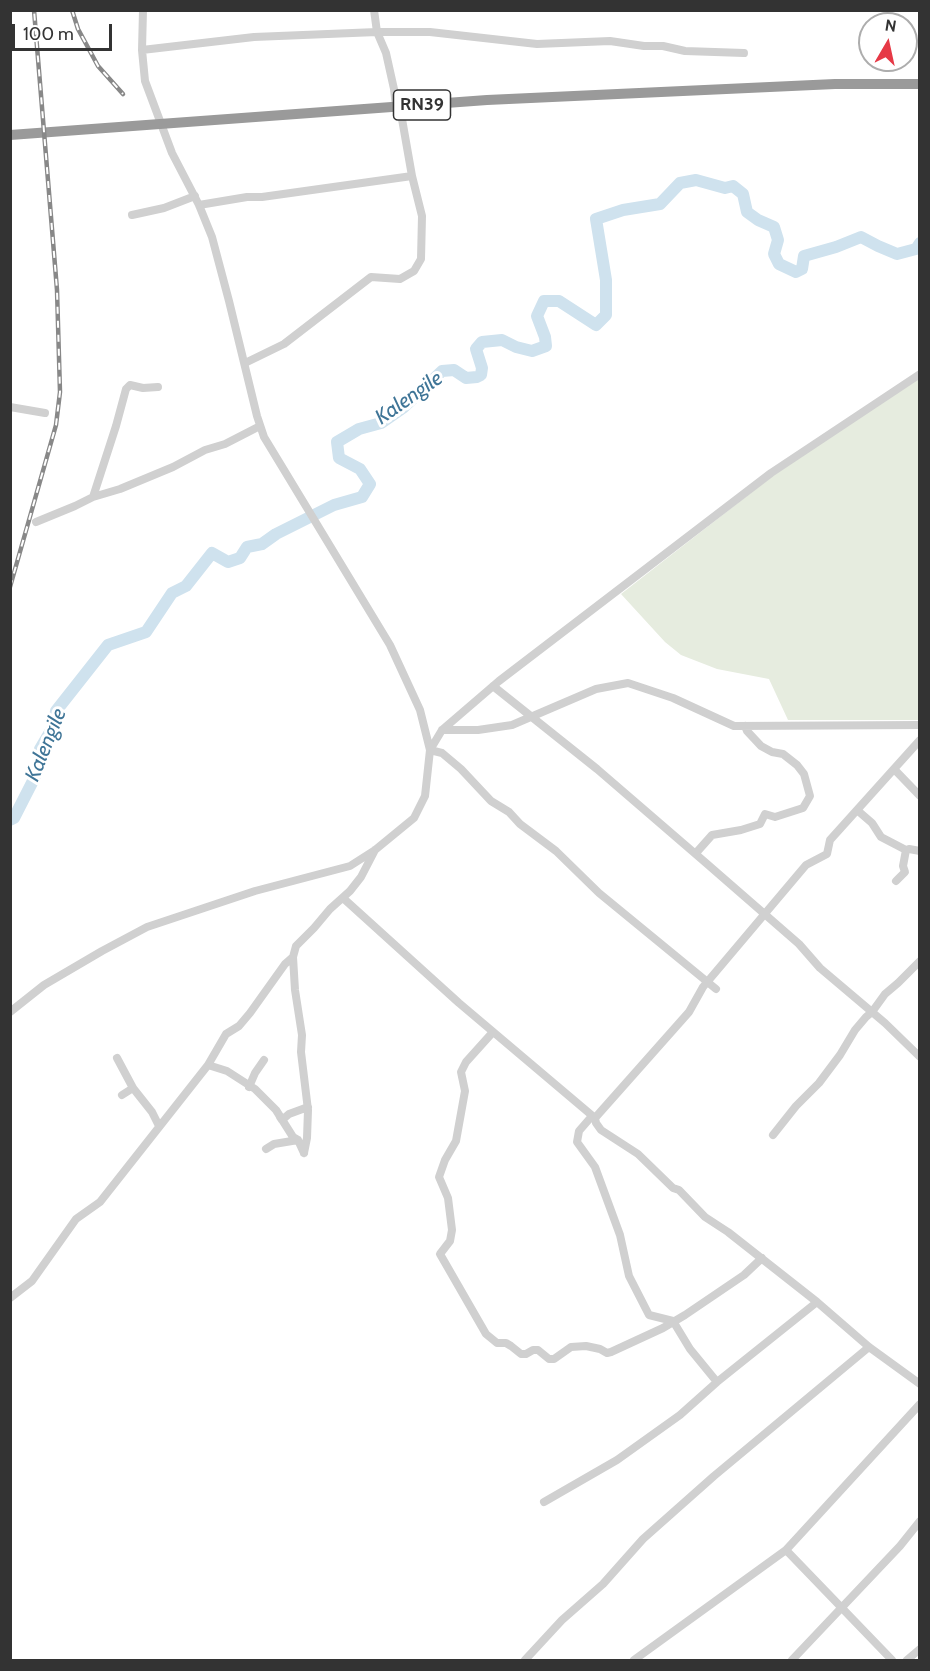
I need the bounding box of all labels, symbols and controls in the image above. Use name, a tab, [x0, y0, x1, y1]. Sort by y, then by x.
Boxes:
scale bar	[15, 12, 116, 50]
north arrow	[858, 12, 918, 72]
text: N	[884, 15, 898, 36]
text: 100 m	[23, 23, 74, 45]
road number: RN39	[394, 90, 450, 120]
water label: Kalengile	[370, 366, 448, 430]
water label: Kalengile	[20, 705, 72, 785]

